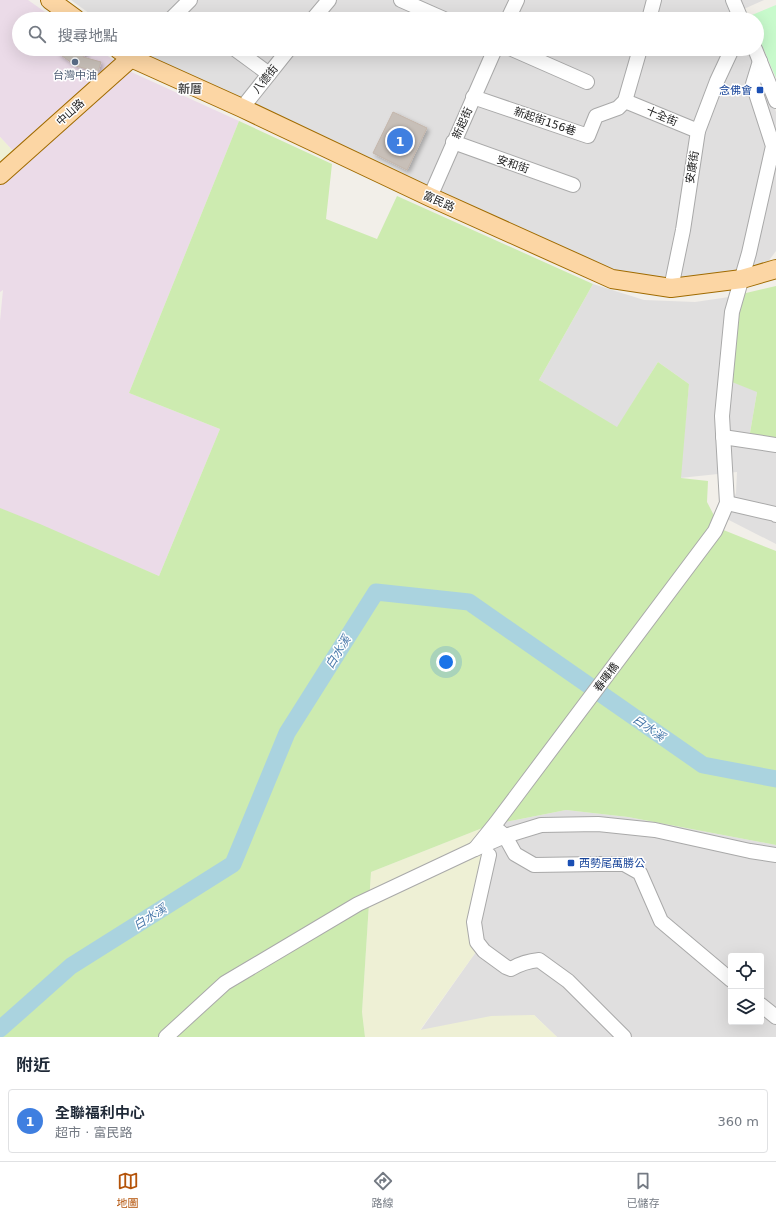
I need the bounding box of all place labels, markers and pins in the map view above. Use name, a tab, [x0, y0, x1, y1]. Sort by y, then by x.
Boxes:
marker: 台灣中油	[70, 57, 80, 67]
place label: 台灣中油	[53, 69, 97, 82]
place label: 念佛會	[719, 84, 752, 97]
marker: 念佛會	[755, 85, 765, 95]
pin: 1	[387, 126, 413, 156]
place label: 西勢尾萬勝公	[579, 857, 645, 870]
marker: 西勢尾萬勝公	[566, 858, 576, 868]

